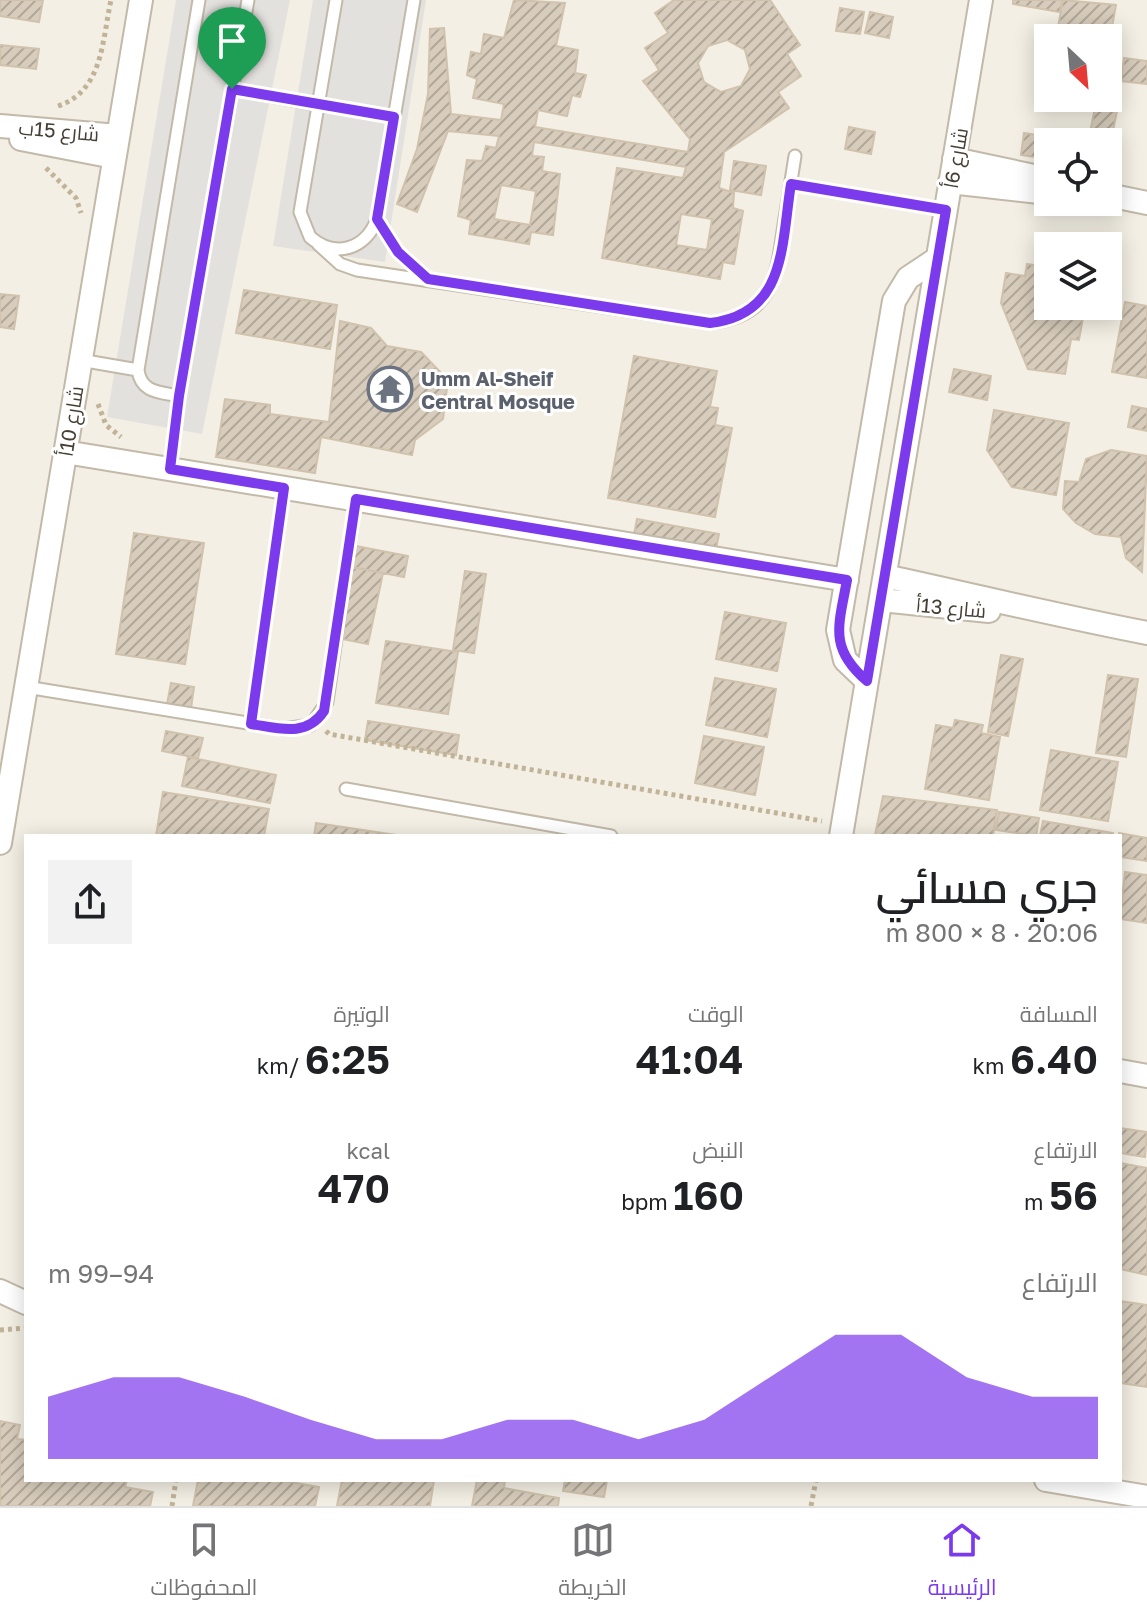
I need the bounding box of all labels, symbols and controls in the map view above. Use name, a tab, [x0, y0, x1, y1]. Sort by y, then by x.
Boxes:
pin	[198, 7, 266, 89]
icon: arrive	[210, 19, 254, 63]
north arrow	[1034, 24, 1122, 112]
map controls	[1034, 24, 1122, 320]
street label: شارع 15ب	[17, 115, 100, 148]
street label: شارع 6أ	[938, 126, 975, 191]
button: locate	[1034, 128, 1122, 216]
button: layers	[1034, 232, 1122, 320]
temple icon: Umm Al-Sheif Central Mosque	[366, 365, 414, 413]
place label: Umm Al-Sheif Central Mosque	[421, 366, 575, 413]
street label: شارع 10أ	[53, 384, 90, 459]
street label: شارع 13أ	[915, 592, 987, 625]
button: share	[48, 860, 132, 944]
text: جري مسائي	[876, 860, 1098, 913]
text: 20:06 · 8 × 800 m	[886, 917, 1098, 948]
text: الوتيرة	[334, 1000, 390, 1027]
text: الوقت	[688, 1000, 744, 1027]
text: المسافة	[1020, 1000, 1098, 1027]
text: 6:25	[305, 1035, 390, 1083]
text: 41:04	[636, 1035, 744, 1083]
text: 6.40	[1010, 1035, 1098, 1083]
text: /km	[257, 1052, 305, 1079]
text: km	[973, 1052, 1010, 1079]
text: النبض	[692, 1136, 744, 1163]
text: الارتفاع	[1034, 1136, 1098, 1163]
text: kcal	[347, 1137, 390, 1164]
text: 470	[318, 1164, 390, 1212]
text: 160	[673, 1171, 744, 1219]
text: 56	[1049, 1171, 1098, 1219]
text: bpm	[621, 1188, 673, 1215]
text: m	[1024, 1188, 1049, 1215]
text: 94–99 m	[48, 1258, 154, 1289]
text: الارتفاع	[1022, 1267, 1098, 1298]
tab: المحفوظات	[150, 1518, 257, 1608]
tab: الخريطة	[558, 1518, 627, 1608]
tab: الرئيسية	[928, 1518, 997, 1608]

